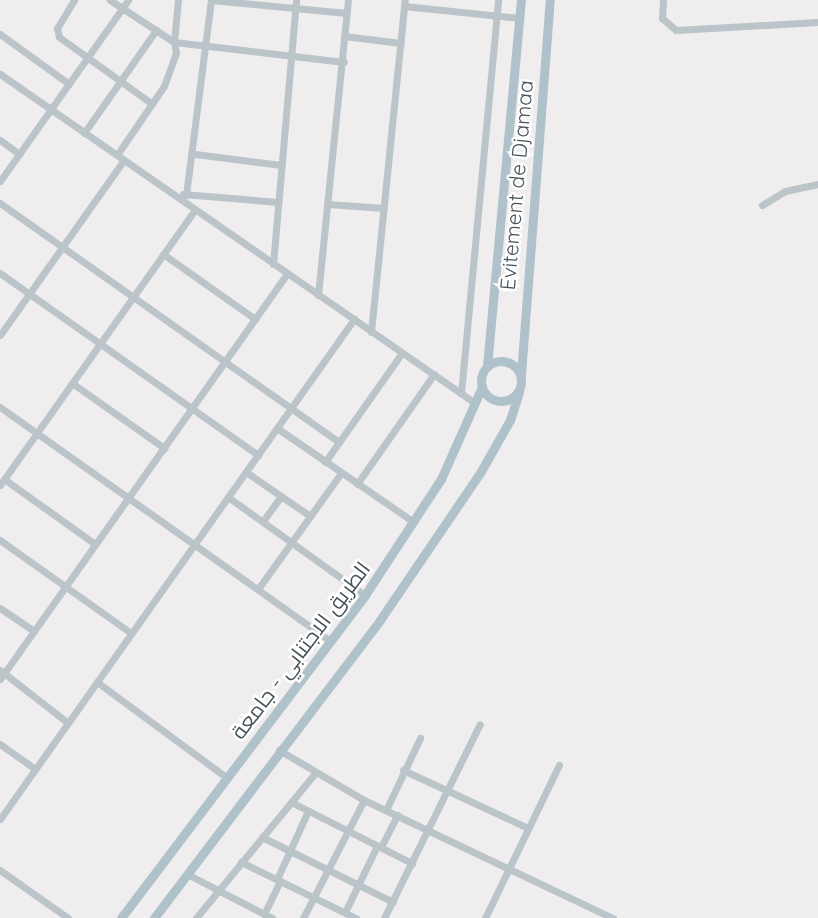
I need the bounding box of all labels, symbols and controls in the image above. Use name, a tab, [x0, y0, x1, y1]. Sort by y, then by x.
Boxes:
street label: Evitement de Djamaa	[494, 79, 538, 291]
street label: الطريق الاجتنابي - جامعة	[225, 556, 375, 744]

